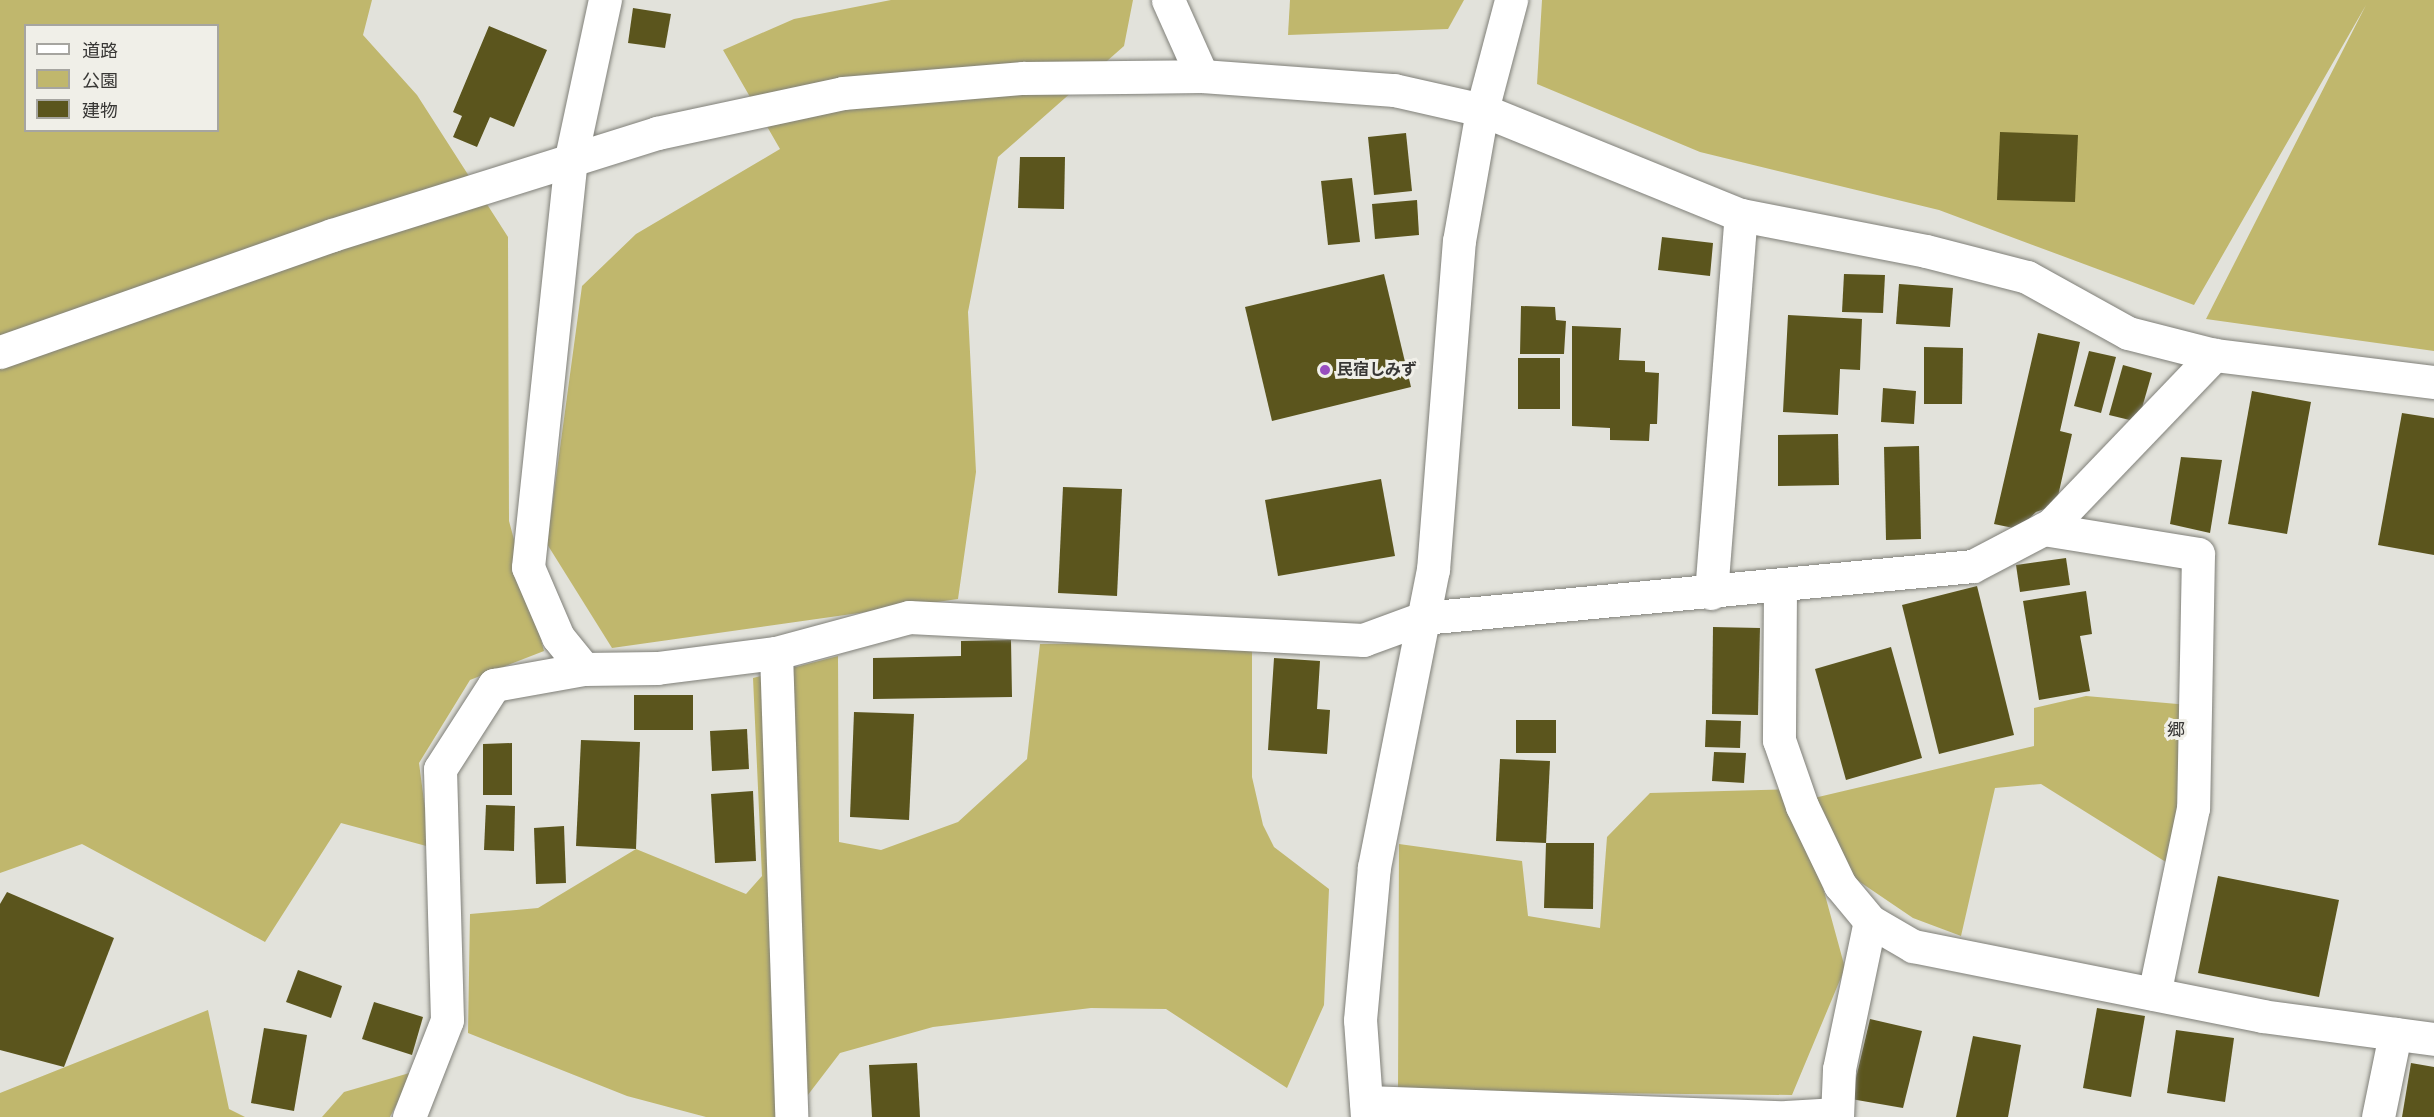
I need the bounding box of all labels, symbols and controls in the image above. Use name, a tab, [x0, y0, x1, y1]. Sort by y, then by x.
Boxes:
legend	[24, 24, 219, 132]
text: 道路	[82, 40, 118, 61]
text: 公園	[82, 70, 118, 91]
text: 建物	[82, 100, 118, 121]
place label: 民宿しみず	[1337, 360, 1417, 380]
marker: 民宿しみず	[1318, 363, 1332, 377]
district label: 郷	[2167, 719, 2185, 741]

